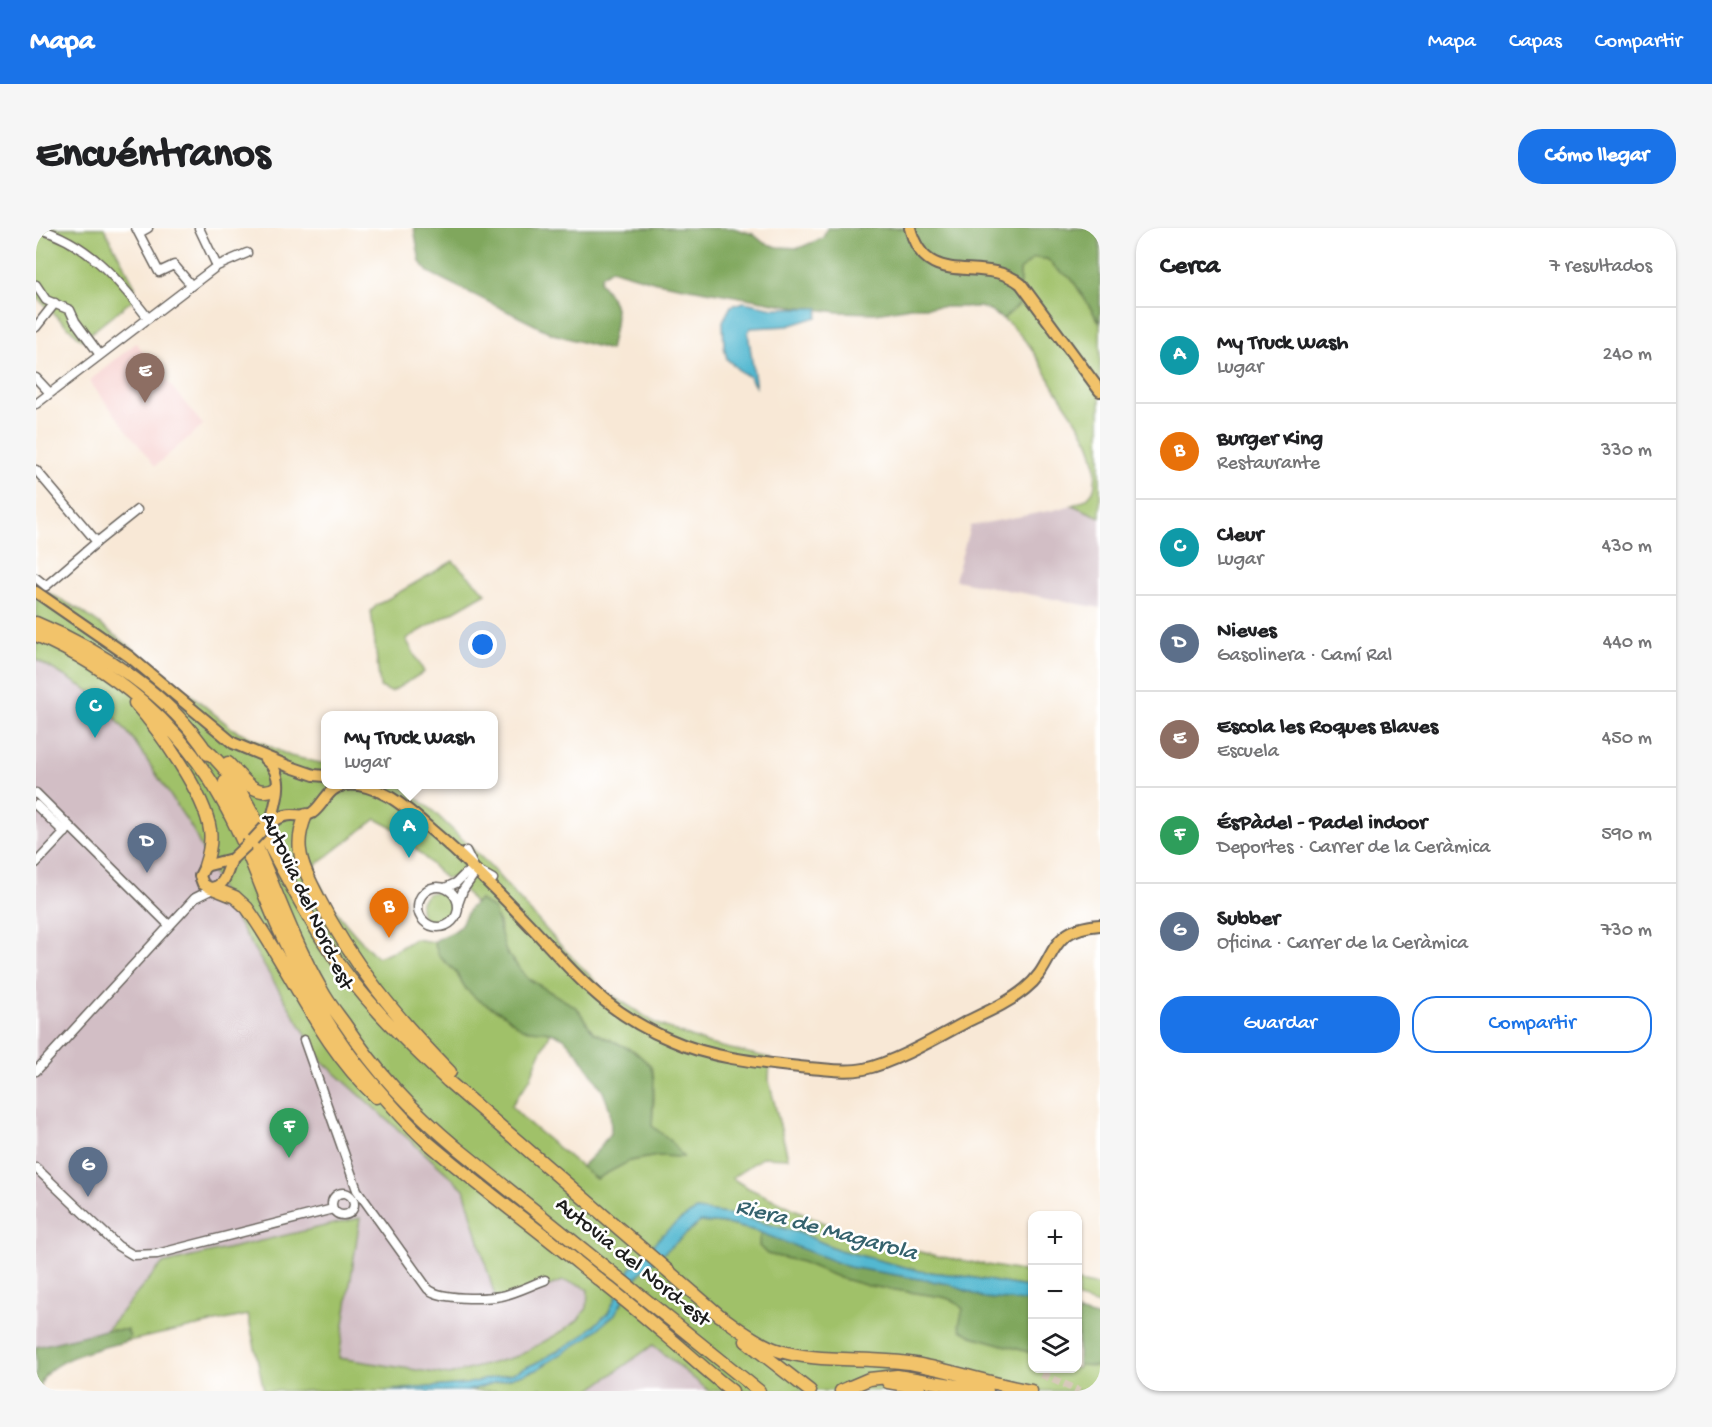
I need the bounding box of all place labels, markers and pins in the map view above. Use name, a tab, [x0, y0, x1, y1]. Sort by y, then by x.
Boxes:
pin: E	[126, 354, 164, 403]
pin: C	[76, 688, 114, 738]
pin: A	[390, 808, 428, 858]
pin: D	[128, 824, 166, 873]
pin: B	[370, 888, 408, 938]
pin: F	[270, 1108, 308, 1158]
pin: G	[68, 1148, 108, 1197]

